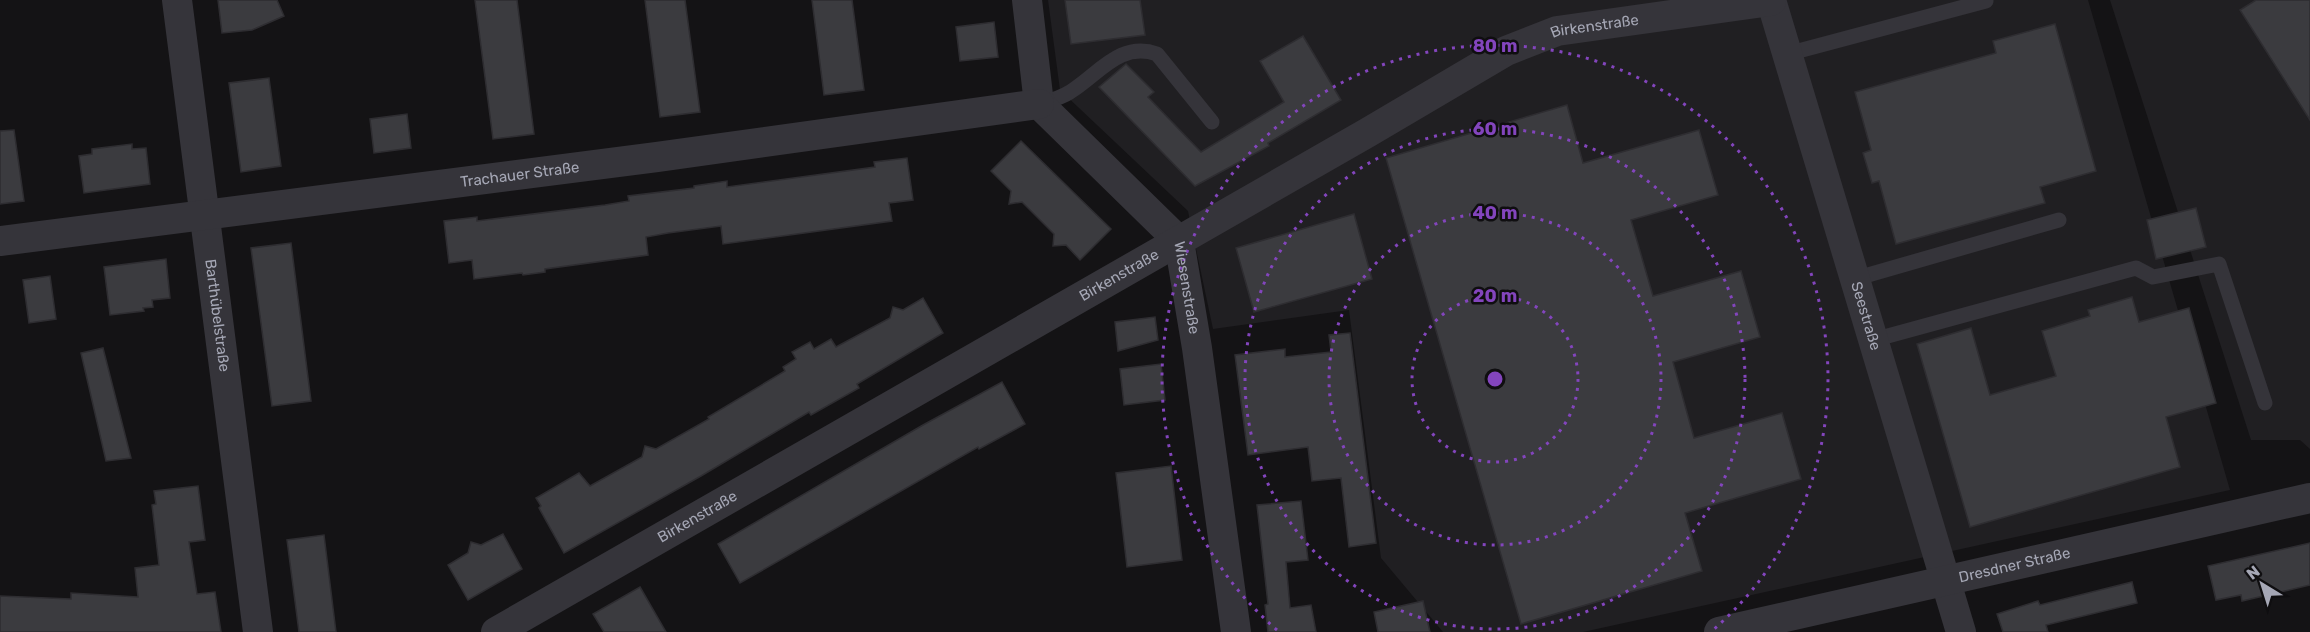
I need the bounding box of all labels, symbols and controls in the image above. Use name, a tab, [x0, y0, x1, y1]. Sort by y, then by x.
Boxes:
street label: Birkenstraße	[1548, 11, 1640, 42]
text: 80 m	[1473, 35, 1517, 57]
text: 60 m	[1473, 118, 1517, 140]
street label: Trachauer Straße	[459, 158, 580, 191]
text: 40 m	[1473, 202, 1517, 224]
street label: Wiesenstraße	[1170, 240, 1204, 336]
street label: Birkenstraße	[1076, 245, 1162, 305]
street label: Barthübelstraße	[201, 258, 234, 373]
street label: Seestraße	[1847, 280, 1885, 353]
text: 20 m	[1473, 285, 1517, 307]
centre of rings	[1485, 369, 1505, 389]
street label: Birkenstraße	[654, 487, 740, 547]
street label: Dresdner Straße	[1957, 544, 2072, 586]
north arrow	[2232, 554, 2292, 614]
text: N	[2243, 562, 2263, 584]

